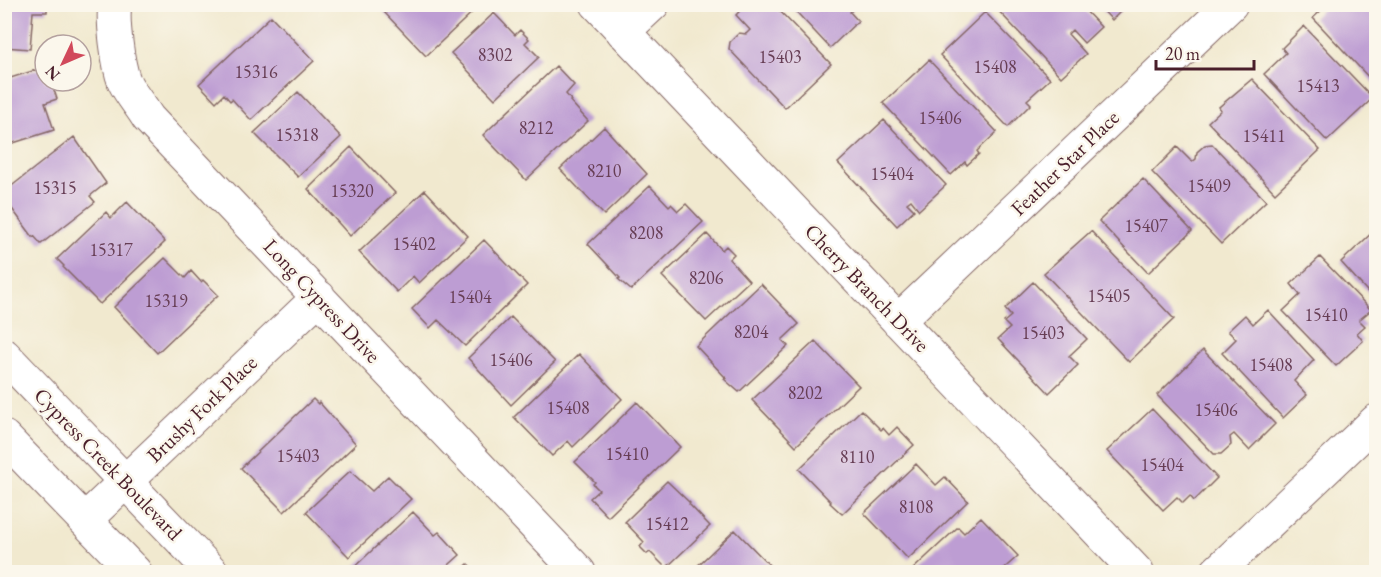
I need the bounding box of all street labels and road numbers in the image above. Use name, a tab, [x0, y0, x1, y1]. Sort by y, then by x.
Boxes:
street label: Feather Star Place	[1005, 104, 1125, 221]
street label: Cherry Branch Drive	[799, 218, 936, 358]
street label: Long Cypress Drive	[258, 233, 387, 368]
street label: Brushy Fork Place	[141, 349, 263, 468]
street label: Cypress Creek Boulevard	[28, 382, 189, 546]

